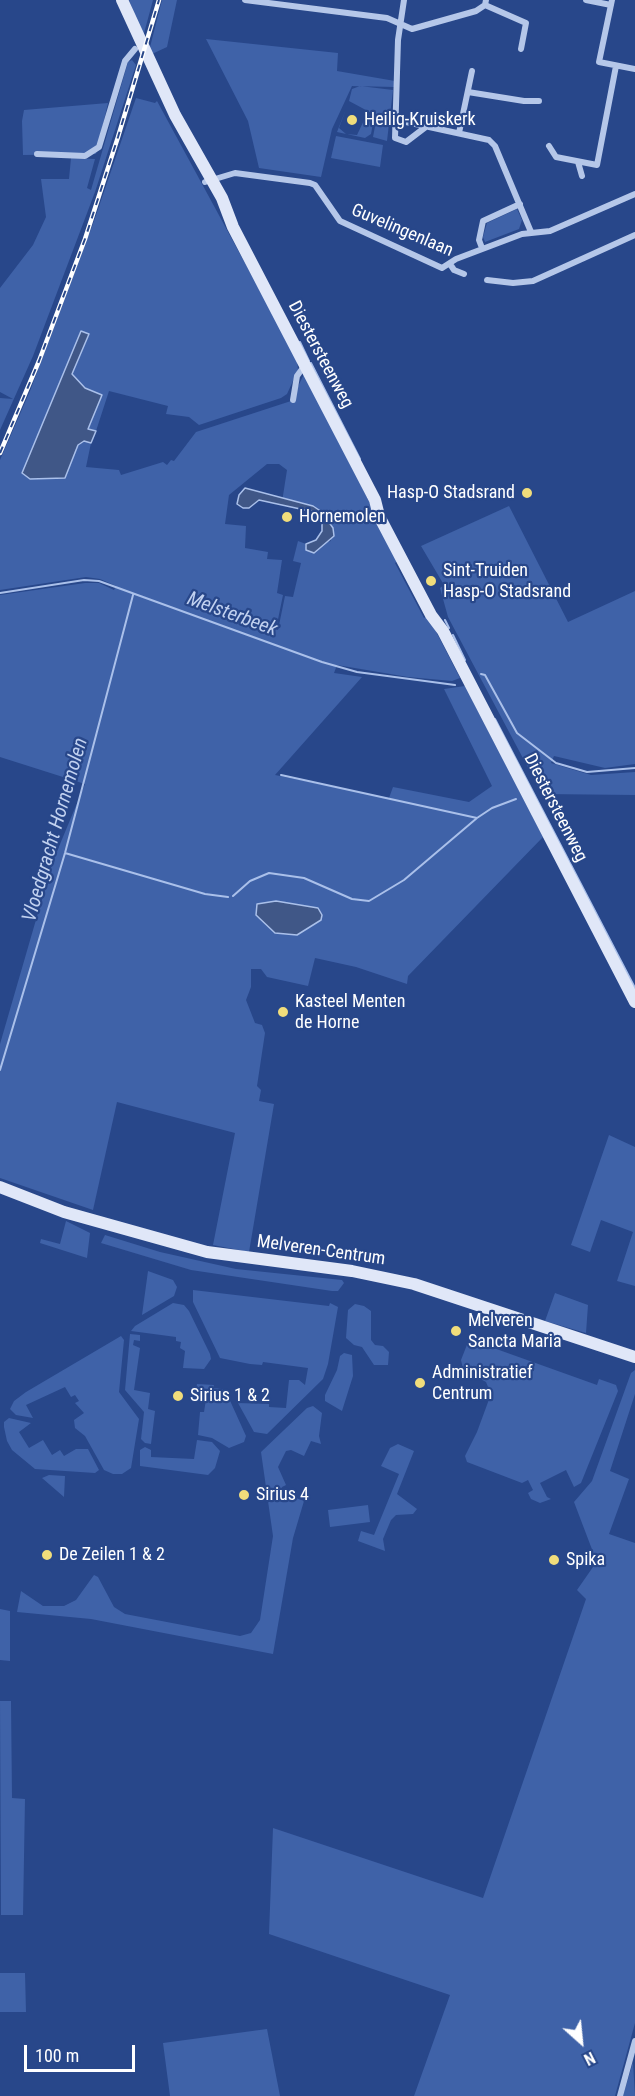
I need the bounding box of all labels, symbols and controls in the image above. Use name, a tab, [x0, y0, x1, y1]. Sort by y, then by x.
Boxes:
place label: Heilig-Kruiskerk	[364, 109, 476, 131]
marker: Heilig-Kruiskerk	[345, 113, 359, 127]
street label: Guvelingenlaan	[348, 200, 456, 262]
street label: Diestersteenweg	[283, 298, 357, 412]
place label: Hasp-O Stadsrand	[387, 482, 515, 504]
marker: Hasp-O Stadsrand	[520, 486, 534, 500]
place label: Hornemolen	[299, 506, 386, 528]
marker: Hornemolen	[280, 510, 294, 524]
place label: Sint-Truiden Hasp-O Stadsrand	[443, 560, 571, 602]
marker: Sint-Truiden Hasp-O Stadsrand	[424, 574, 438, 588]
water label: Melsterbeek	[184, 588, 280, 642]
water label: Vloedgracht Hornemolen	[18, 735, 94, 925]
street label: Diestersteenweg	[518, 750, 592, 866]
place label: Kasteel Menten de Horne	[295, 991, 405, 1034]
marker: Kasteel Menten de Horne	[276, 1005, 290, 1019]
street label: Melveren-Centrum	[255, 1231, 387, 1271]
place label: Melveren Sancta Maria	[468, 1310, 562, 1352]
marker: Melveren Sancta Maria	[449, 1324, 463, 1338]
place label: Administratief Centrum	[432, 1362, 533, 1404]
marker: Administratief Centrum	[413, 1376, 427, 1390]
place label: Sirius 1 & 2	[190, 1385, 270, 1407]
marker: Sirius 1 & 2	[171, 1389, 185, 1403]
place label: Sirius 4	[256, 1484, 309, 1506]
marker: Sirius 4	[237, 1488, 251, 1502]
place label: De Zeilen 1 & 2	[59, 1544, 165, 1566]
marker: De Zeilen 1 & 2	[40, 1548, 54, 1562]
place label: Spika	[566, 1549, 605, 1571]
marker: Spika	[547, 1553, 561, 1567]
north arrow	[551, 2012, 611, 2072]
scale bar	[27, 2033, 138, 2071]
text: 100 m	[35, 2045, 79, 2066]
text: N	[581, 2048, 598, 2069]

